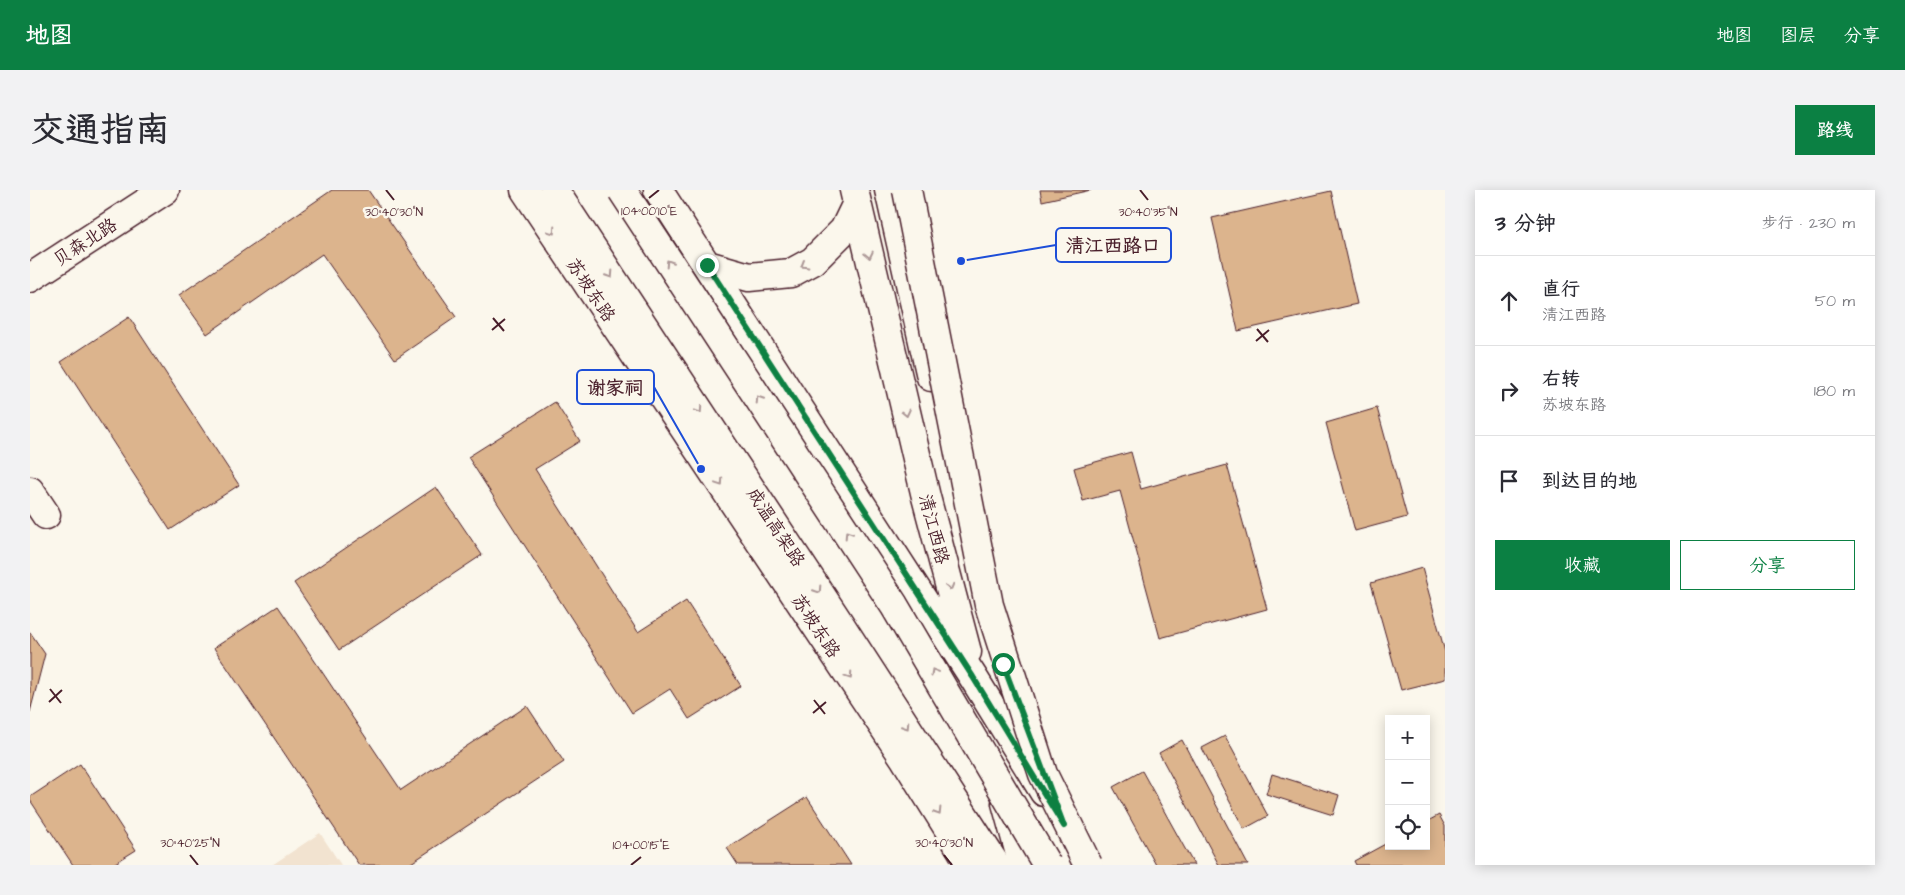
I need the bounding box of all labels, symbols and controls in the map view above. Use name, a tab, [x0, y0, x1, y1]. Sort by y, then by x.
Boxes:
text: 地图	[25, 19, 73, 53]
text: 地图	[1716, 23, 1752, 48]
text: 图层	[1780, 23, 1816, 48]
text: 分享	[1844, 23, 1880, 48]
button: 路线	[1795, 105, 1875, 155]
text: 交通指南	[30, 106, 170, 155]
text: 104°00'10"E	[621, 203, 677, 220]
text: 30°40'30"N	[365, 204, 423, 221]
text: 30°40'35"N	[1119, 204, 1178, 221]
text: 3 分钟	[1495, 209, 1556, 238]
street label: 贝森北路	[48, 212, 122, 273]
text: 步行 · 230 m	[1762, 212, 1855, 234]
one-way arrow	[546, 225, 555, 234]
callout: 清江西路口	[1056, 228, 1171, 262]
text: 清江西路口	[1065, 233, 1161, 260]
one-way arrow	[863, 250, 874, 259]
street label: 苏坡东路	[560, 253, 621, 327]
route end	[696, 254, 719, 277]
one-way arrow	[666, 259, 676, 268]
one-way arrow	[801, 259, 810, 269]
one-way arrow	[604, 269, 613, 278]
text: 直行	[1542, 276, 1580, 303]
icon: ahead	[1495, 287, 1523, 315]
text: 50 m	[1815, 290, 1855, 312]
text: 清江西路	[1542, 304, 1606, 326]
text: 右转	[1542, 366, 1580, 393]
callout: 谢家祠	[577, 370, 654, 404]
text: 谢家祠	[586, 375, 644, 402]
icon: right	[1495, 377, 1523, 405]
text: 180 m	[1814, 380, 1855, 402]
text: 苏坡东路	[1542, 394, 1606, 416]
one-way arrow	[755, 395, 765, 404]
one-way arrow	[693, 405, 703, 414]
one-way arrow	[900, 408, 911, 417]
icon: arrive	[1495, 467, 1523, 495]
text: 到达目的地	[1542, 468, 1637, 495]
one-way arrow	[714, 477, 723, 486]
street label: 成温高架路	[741, 483, 811, 572]
street label: 清江西路	[912, 491, 955, 567]
one-way arrow	[845, 531, 854, 540]
button: 收藏	[1495, 540, 1670, 590]
button: 分享	[1680, 540, 1855, 590]
one-way arrow	[944, 583, 954, 591]
one-way arrow	[812, 584, 821, 593]
street label: 苏坡东路	[785, 589, 846, 663]
route start	[992, 653, 1015, 676]
one-way arrow	[930, 669, 940, 678]
one-way arrow	[843, 670, 852, 679]
map controls	[1385, 715, 1430, 850]
button: +	[1385, 715, 1430, 760]
one-way arrow	[900, 721, 910, 730]
button: −	[1385, 760, 1430, 805]
button: locate	[1385, 805, 1430, 850]
one-way arrow	[932, 806, 941, 815]
text: 30°40'25"N	[160, 835, 220, 852]
text: 30°40'30"N	[915, 835, 973, 852]
text: 104°00'15"E	[613, 837, 669, 854]

